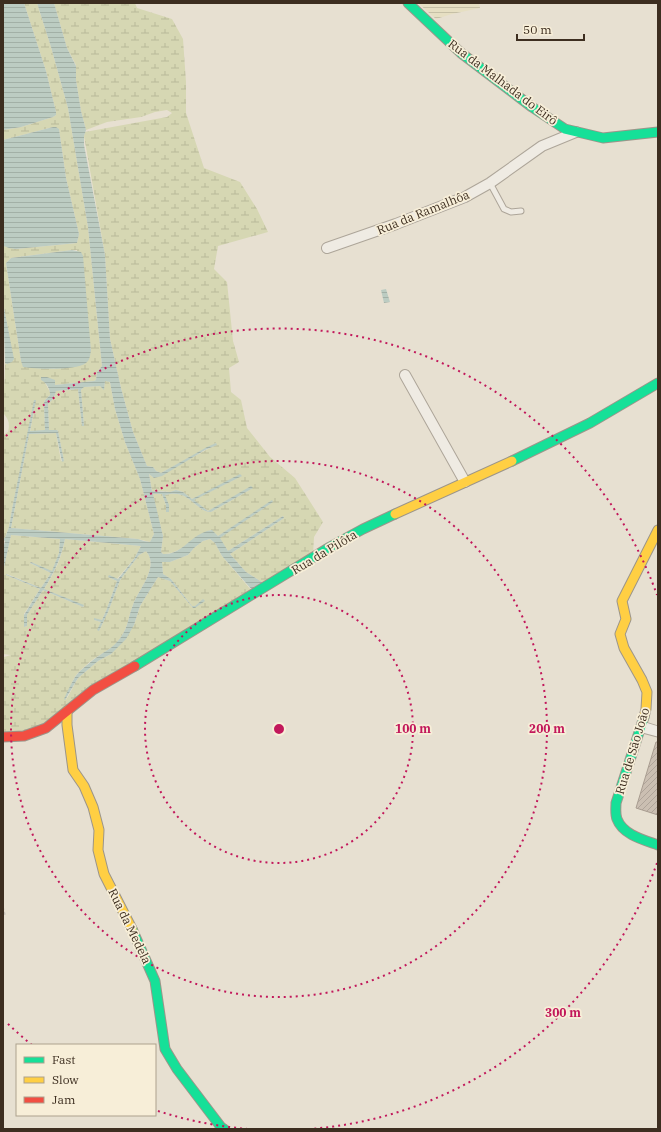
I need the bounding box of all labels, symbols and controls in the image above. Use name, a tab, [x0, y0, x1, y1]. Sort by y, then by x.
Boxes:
scale bar	[517, 16, 584, 42]
text: 50 m	[523, 22, 552, 37]
street label: Rua da Malhada do Eirô	[445, 36, 561, 128]
street label: Rua da Ramalhôa	[375, 186, 472, 237]
street label: Rua da Pilôta	[288, 526, 360, 577]
street label: Rua de São João	[612, 706, 652, 796]
text: 100 m	[395, 721, 431, 736]
text: 200 m	[529, 721, 565, 736]
centre of rings	[272, 722, 286, 736]
street label: Rua da Medela	[105, 886, 155, 967]
text: 300 m	[545, 1005, 581, 1020]
legend	[16, 1044, 156, 1116]
text: Fast	[52, 1052, 76, 1067]
text: Slow	[52, 1072, 79, 1087]
text: Jam	[52, 1092, 76, 1107]

